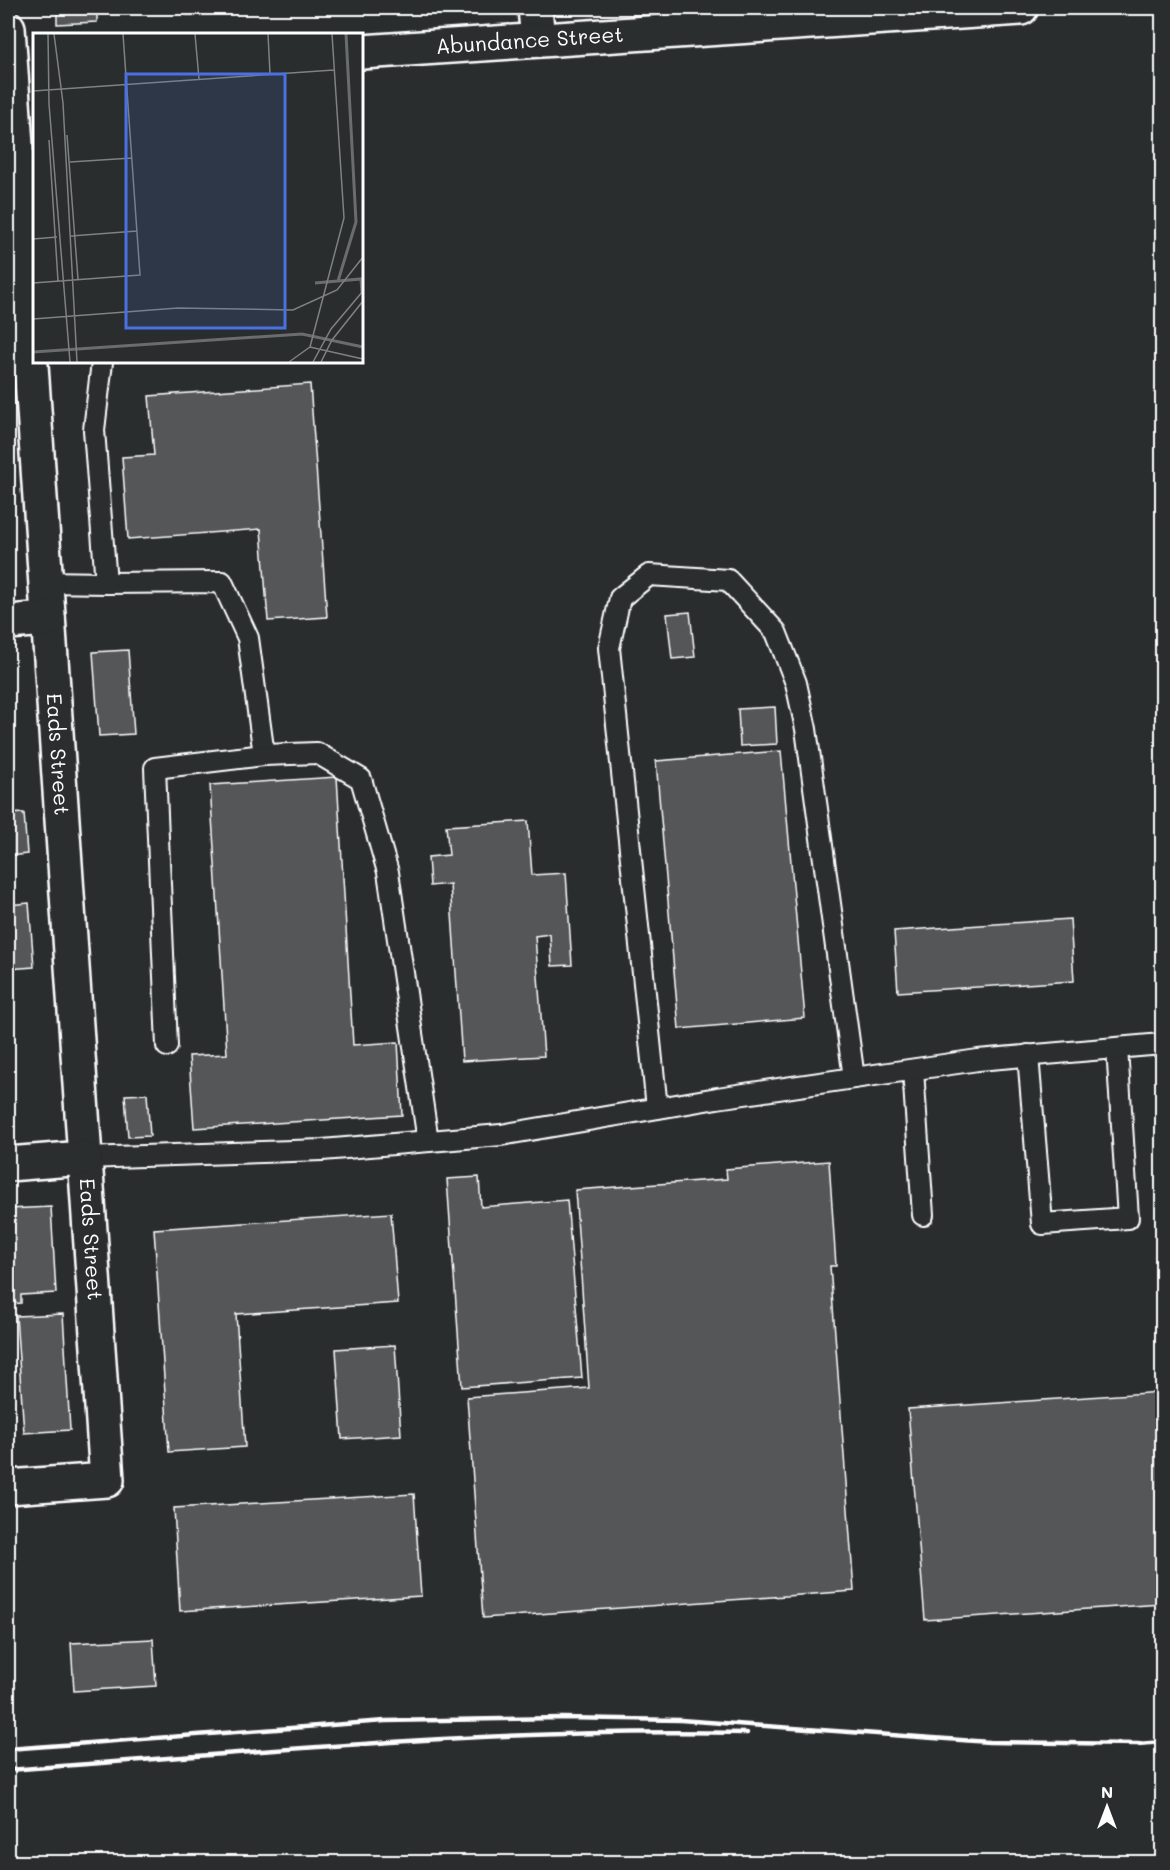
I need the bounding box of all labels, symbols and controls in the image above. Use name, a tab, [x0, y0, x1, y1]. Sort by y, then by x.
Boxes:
street label: Abundance Street	[435, 20, 624, 59]
inset map	[33, 33, 363, 363]
street label: Eads Street	[41, 692, 77, 816]
street label: Eads Street	[74, 1177, 110, 1301]
north arrow	[1077, 1777, 1137, 1837]
text: N	[1101, 1781, 1113, 1802]

